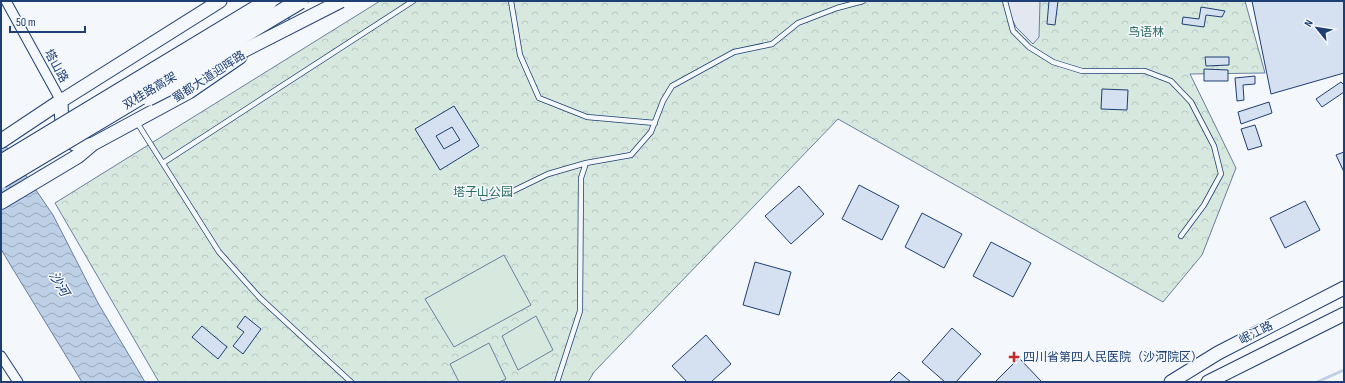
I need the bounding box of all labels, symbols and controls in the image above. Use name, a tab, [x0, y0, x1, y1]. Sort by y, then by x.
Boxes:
scale bar	[10, 8, 85, 34]
north arrow	[1297, 8, 1337, 48]
text: 50 m	[16, 15, 36, 30]
text: N	[1302, 17, 1316, 29]
park label: 鸟语林	[1128, 25, 1164, 40]
street label: 塔山路	[41, 47, 71, 85]
street label: 蜀都大道迎晖路	[170, 48, 248, 106]
street label: 双桂路高架	[120, 69, 180, 113]
park label: 塔子山公园	[453, 185, 513, 200]
water label: 沙河	[45, 269, 74, 302]
street label: 岷江路	[1237, 318, 1275, 348]
place label: 四川省第四人民医院（沙河院区）	[1023, 350, 1203, 365]
marker: 四川省第四人民医院（沙河院区）	[1008, 351, 1020, 363]

